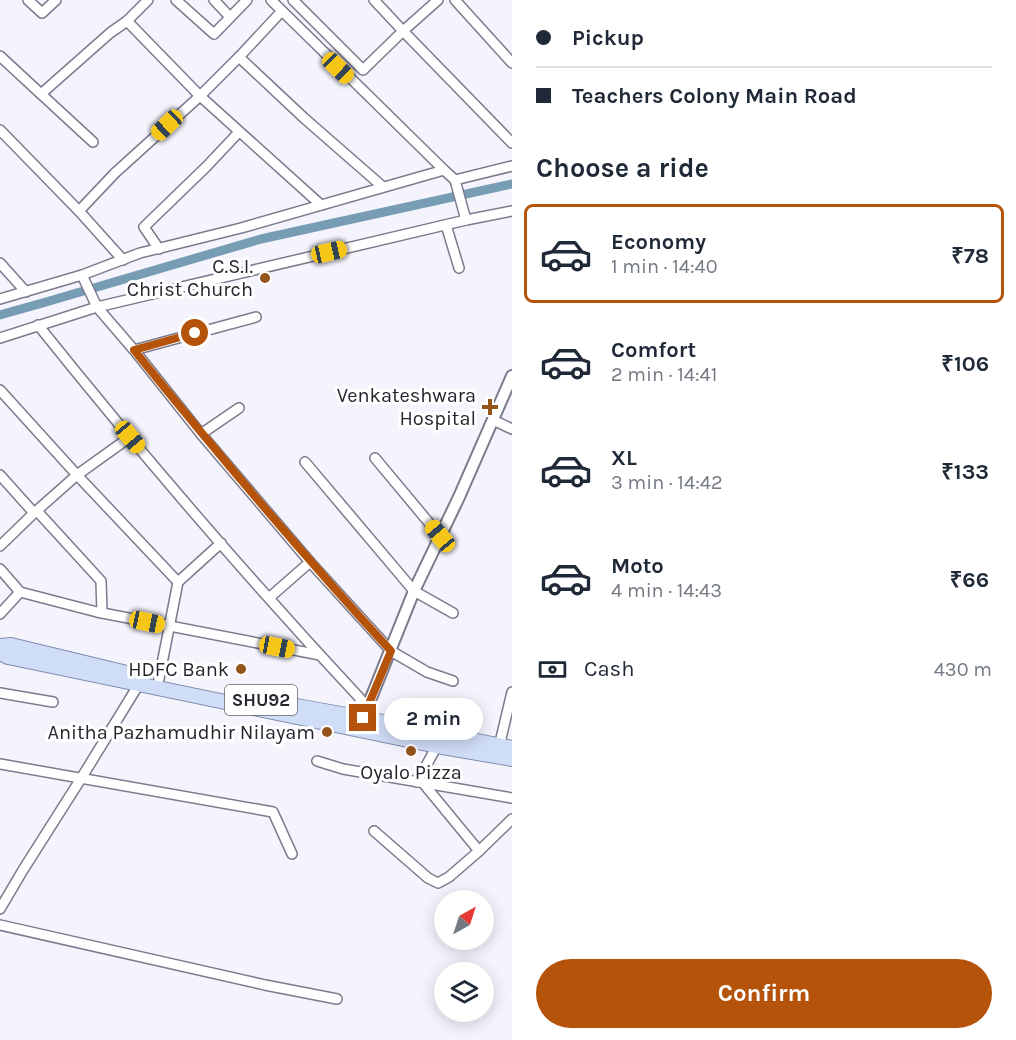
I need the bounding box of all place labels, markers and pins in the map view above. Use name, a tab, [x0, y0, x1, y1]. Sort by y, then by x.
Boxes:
place label: C.S.I. Christ Church	[127, 255, 253, 301]
marker: C.S.I. Christ Church	[258, 271, 272, 285]
place label: Venkateshwara Hospital	[337, 384, 476, 430]
marker: Venkateshwara Hospital	[481, 398, 499, 416]
place label: HDFC Bank	[128, 658, 229, 681]
marker: HDFC Bank	[234, 662, 248, 676]
place label: Anitha Pazhamudhir Nilayam	[48, 721, 315, 744]
marker: Anitha Pazhamudhir Nilayam	[320, 725, 334, 739]
marker: Oyalo Pizza	[404, 744, 418, 758]
place label: Oyalo Pizza	[360, 761, 462, 784]

